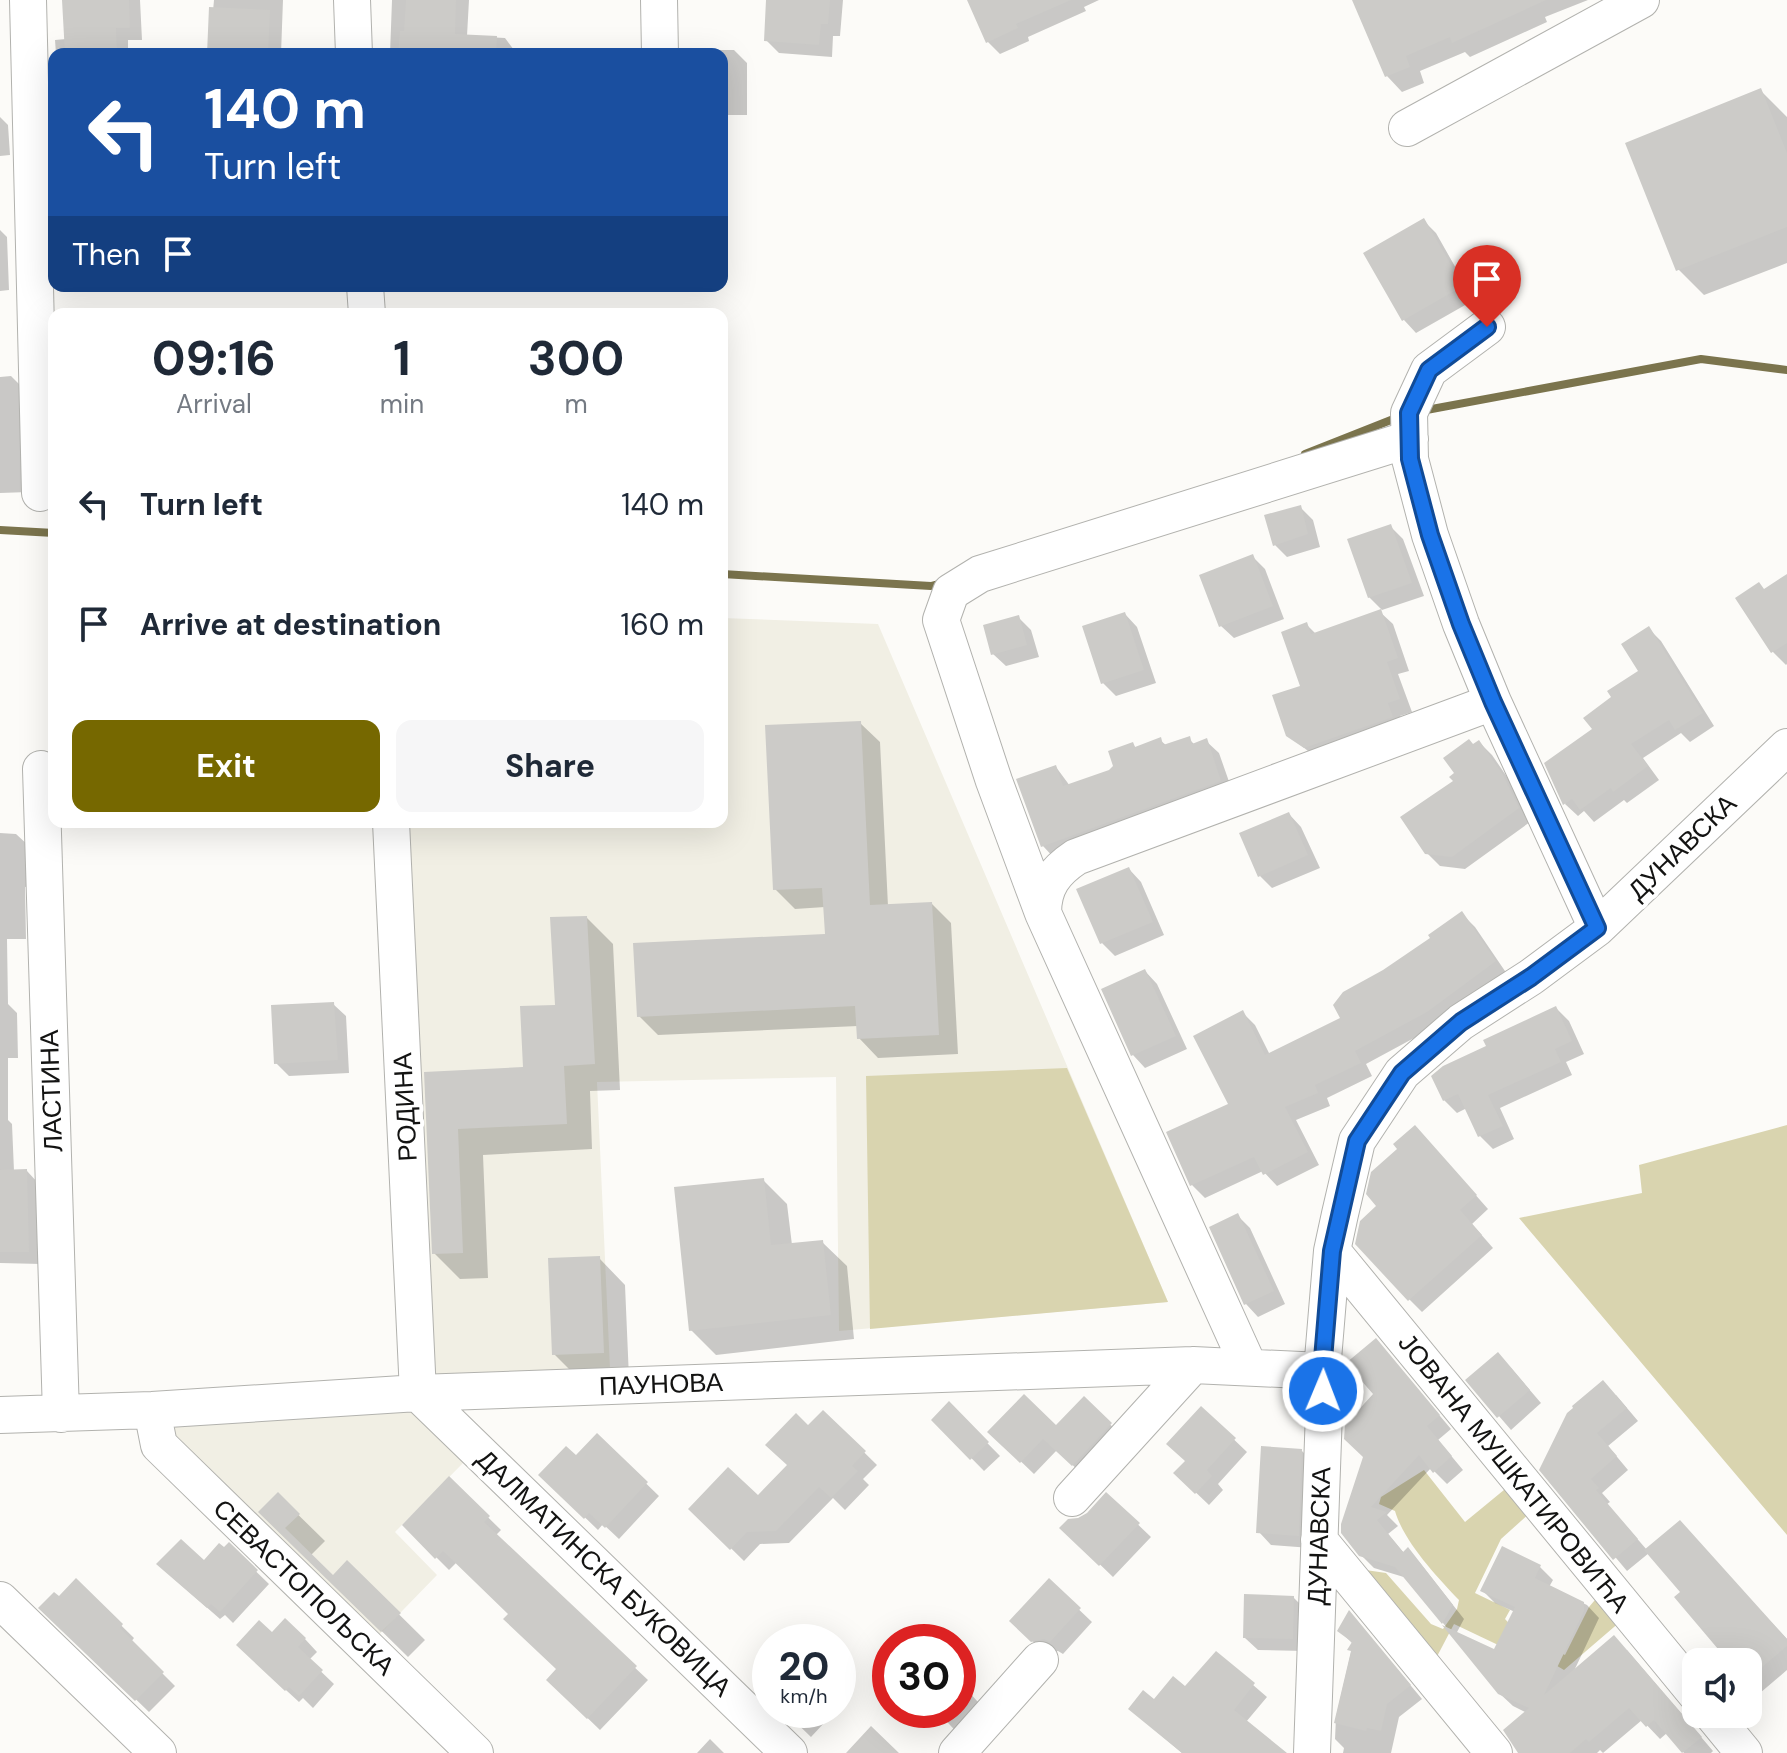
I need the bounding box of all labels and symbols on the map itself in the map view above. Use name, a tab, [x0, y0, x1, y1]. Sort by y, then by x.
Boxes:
pin	[1453, 245, 1521, 327]
street label: ДУНАВСКА	[1620, 786, 1744, 907]
street label: ЛАСТИНА	[32, 1029, 70, 1153]
street label: РОДИНА	[385, 1051, 425, 1162]
street label: ЈОВАНА МУШКАТИРОВИЋА	[1391, 1326, 1638, 1620]
position arrow	[1281, 1349, 1365, 1433]
street label: ПАУНОВА	[598, 1365, 724, 1403]
street label: ДАЛМАТИНСКА БУКОВИЦА	[469, 1442, 739, 1704]
street label: ДУНАВСКА	[1300, 1466, 1338, 1606]
street label: СЕВАСТОПОЉСКА	[206, 1491, 403, 1683]
speed limit sign: 30	[872, 1624, 976, 1728]

